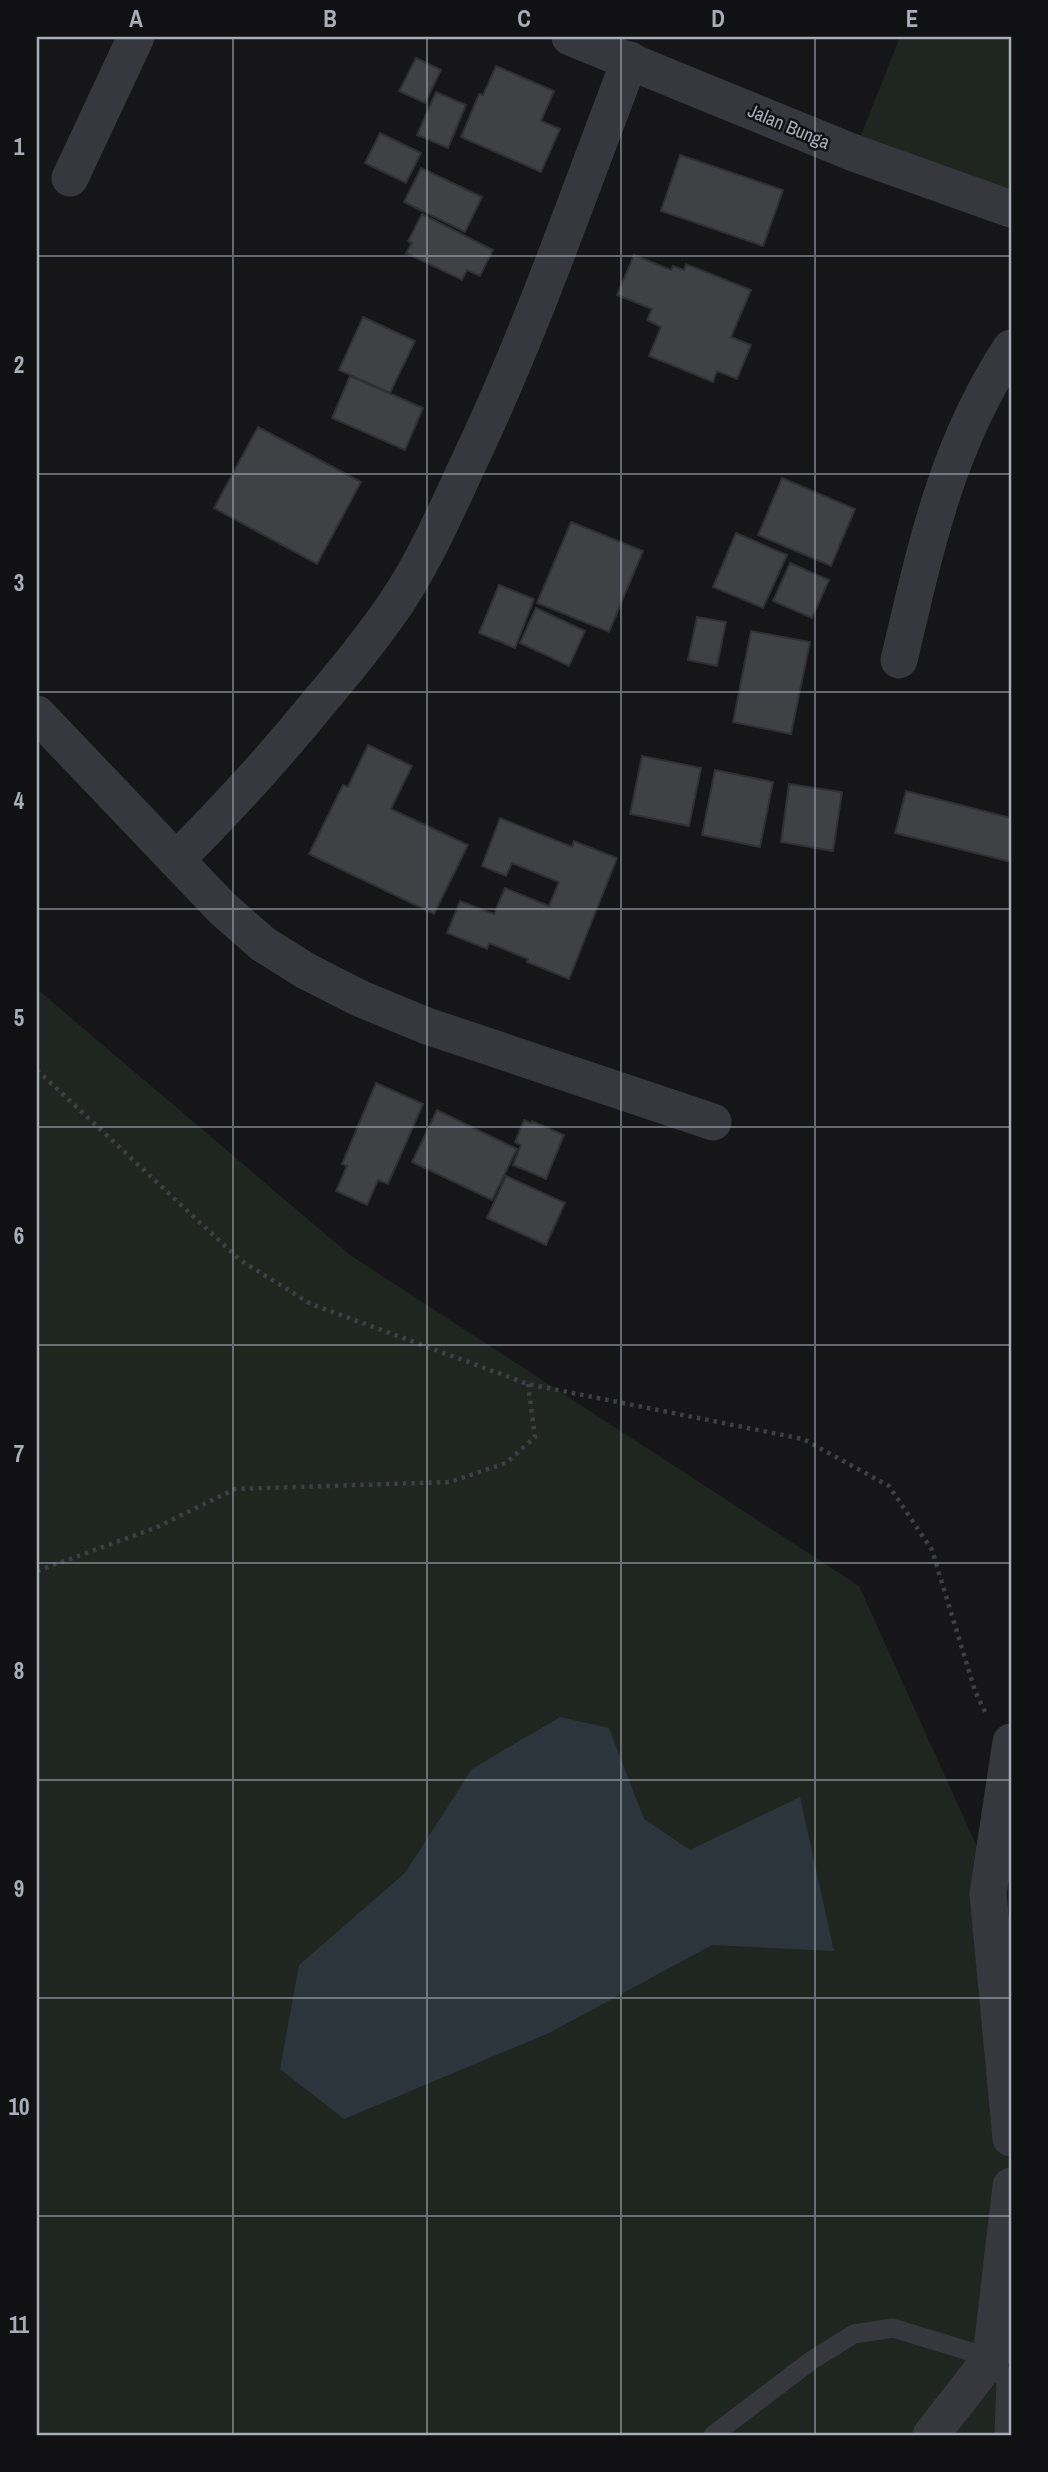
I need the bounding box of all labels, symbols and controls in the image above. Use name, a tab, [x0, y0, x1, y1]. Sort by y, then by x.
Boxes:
text: A	[129, 3, 143, 34]
text: B	[323, 3, 337, 34]
text: C	[517, 3, 531, 34]
text: D	[711, 3, 725, 34]
text: E	[906, 3, 918, 34]
street label: Jalan Bunga	[744, 97, 834, 155]
text: 1	[14, 131, 25, 162]
text: 2	[14, 349, 24, 380]
text: 3	[14, 567, 24, 598]
text: 4	[14, 785, 25, 816]
text: 5	[14, 1002, 24, 1033]
text: 6	[14, 1220, 24, 1251]
text: 7	[14, 1438, 24, 1469]
text: 8	[14, 1655, 24, 1686]
text: 9	[14, 1873, 24, 1904]
text: 10	[9, 2091, 29, 2122]
text: 11	[9, 2309, 29, 2340]

